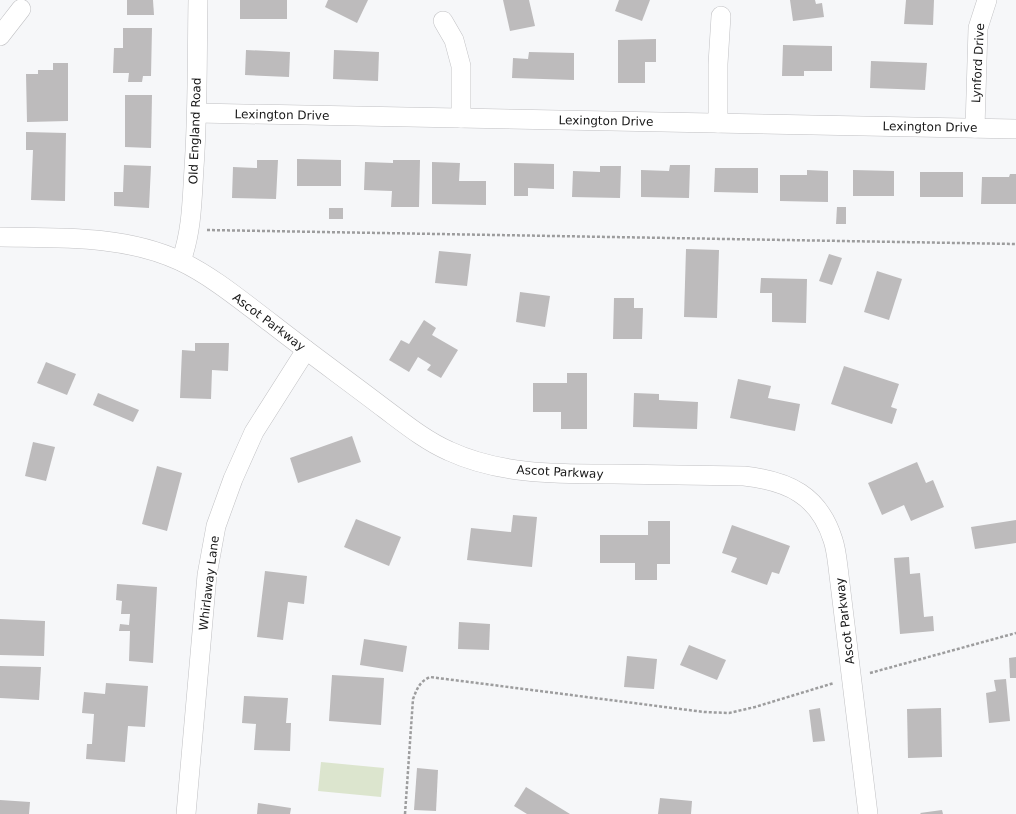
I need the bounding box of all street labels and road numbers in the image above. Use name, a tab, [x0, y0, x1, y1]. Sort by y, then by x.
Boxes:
street label: Lynford Drive	[969, 23, 987, 103]
street label: Old England Road	[186, 77, 204, 185]
street label: Lexington Drive	[235, 107, 329, 123]
street label: Lexington Drive	[559, 113, 653, 129]
street label: Lexington Drive	[883, 119, 977, 135]
street label: Ascot Parkway	[230, 290, 308, 354]
street label: Ascot Parkway	[516, 463, 604, 481]
street label: Whirlaway Lane	[196, 535, 222, 631]
street label: Ascot Parkway	[833, 577, 857, 665]

